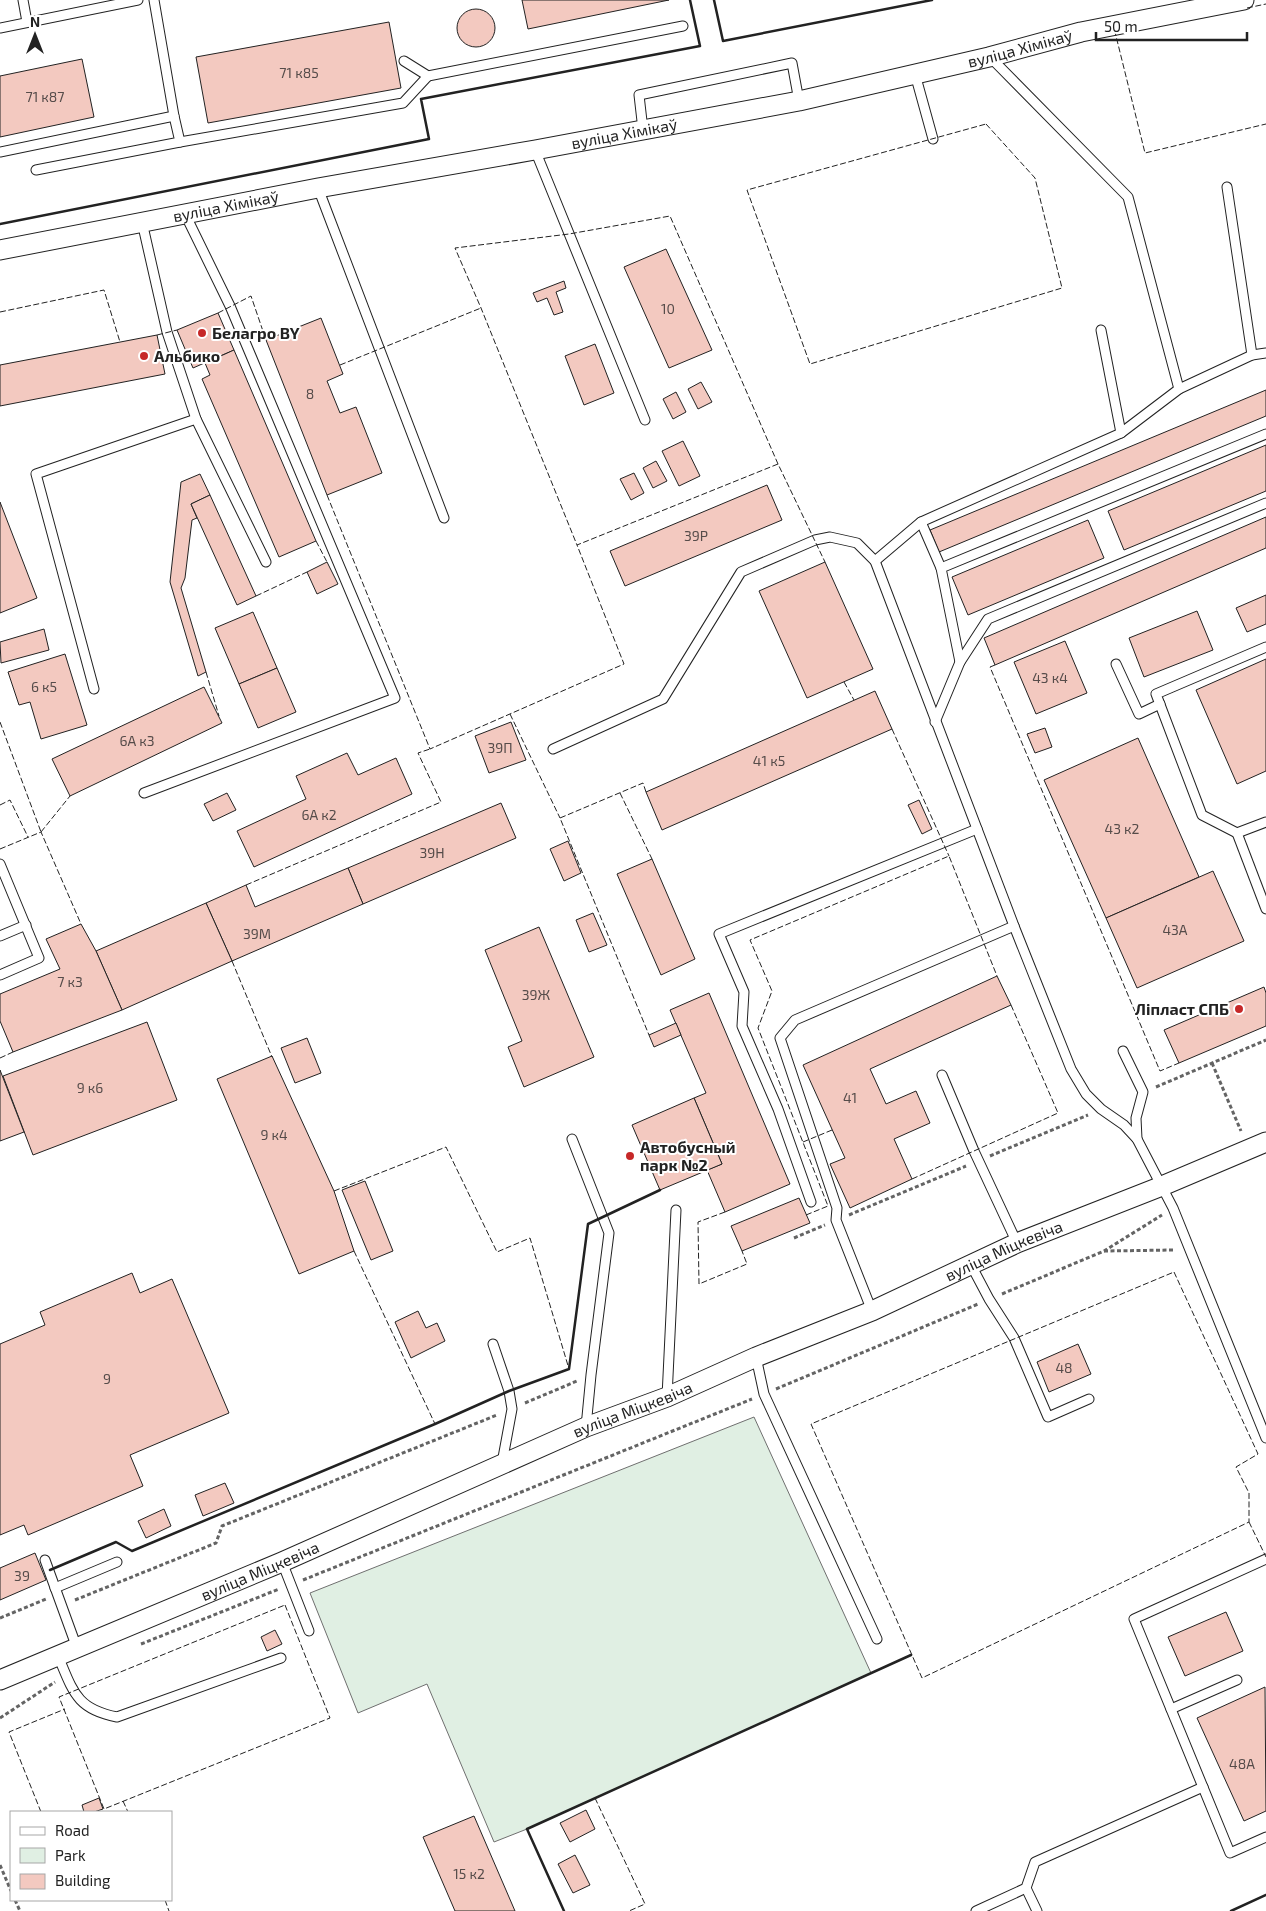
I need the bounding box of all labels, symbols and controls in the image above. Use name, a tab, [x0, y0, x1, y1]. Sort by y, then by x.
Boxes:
north arrow	[10, 10, 60, 60]
scale bar	[1096, 10, 1247, 42]
text: N	[30, 13, 40, 30]
text: 50 m	[1104, 17, 1138, 35]
street label: вуліца Хімікаў	[966, 25, 1075, 71]
house number: 71 к85	[279, 64, 319, 81]
house number: 71 к87	[25, 88, 65, 105]
street label: вуліца Хімікаў	[570, 114, 679, 152]
street label: вуліца Хімікаў	[171, 186, 281, 225]
house number: 10	[661, 300, 675, 317]
place label: Белагро BY	[212, 323, 300, 342]
marker: Белагро BY	[196, 327, 208, 339]
place label: Альбико	[154, 346, 220, 365]
marker: Альбико	[138, 350, 150, 362]
house number: 8	[306, 385, 314, 402]
house number: 39Р	[684, 527, 708, 544]
house number: 43 к4	[1032, 669, 1068, 686]
house number: 6 к5	[31, 678, 57, 695]
house number: 6А к3	[119, 732, 155, 749]
house number: 39П	[487, 739, 513, 756]
house number: 41 к5	[753, 752, 785, 769]
house number: 6А к2	[301, 806, 337, 823]
house number: 43 к2	[1105, 820, 1140, 837]
house number: 39Н	[419, 844, 445, 861]
house number: 43А	[1162, 921, 1188, 938]
house number: 39М	[243, 925, 271, 942]
house number: 7 к3	[57, 973, 83, 990]
house number: 39Ж	[522, 986, 551, 1003]
place label: Ліпласт СПБ	[1135, 999, 1229, 1018]
marker: Ліпласт СПБ	[1233, 1003, 1245, 1015]
house number: 9 к6	[77, 1079, 103, 1096]
house number: 41	[843, 1089, 857, 1106]
house number: 9 к4	[260, 1126, 288, 1143]
place label: Автобусный парк №2	[640, 1137, 736, 1174]
marker: Автобусный парк №2	[624, 1150, 636, 1162]
street label: вуліца Міцкевіча	[942, 1216, 1065, 1285]
house number: 48	[1055, 1359, 1073, 1376]
house number: 9	[103, 1370, 111, 1387]
street label: вуліца Міцкевіча	[569, 1377, 695, 1441]
street label: вуліца Міцкевіча	[198, 1537, 322, 1604]
house number: 39	[14, 1567, 30, 1584]
house number: 48А	[1229, 1755, 1255, 1772]
legend	[10, 1811, 172, 1901]
text: Road	[55, 1821, 90, 1839]
text: Park	[55, 1846, 86, 1864]
house number: 15 к2	[453, 1865, 485, 1882]
text: Building	[55, 1871, 111, 1889]

